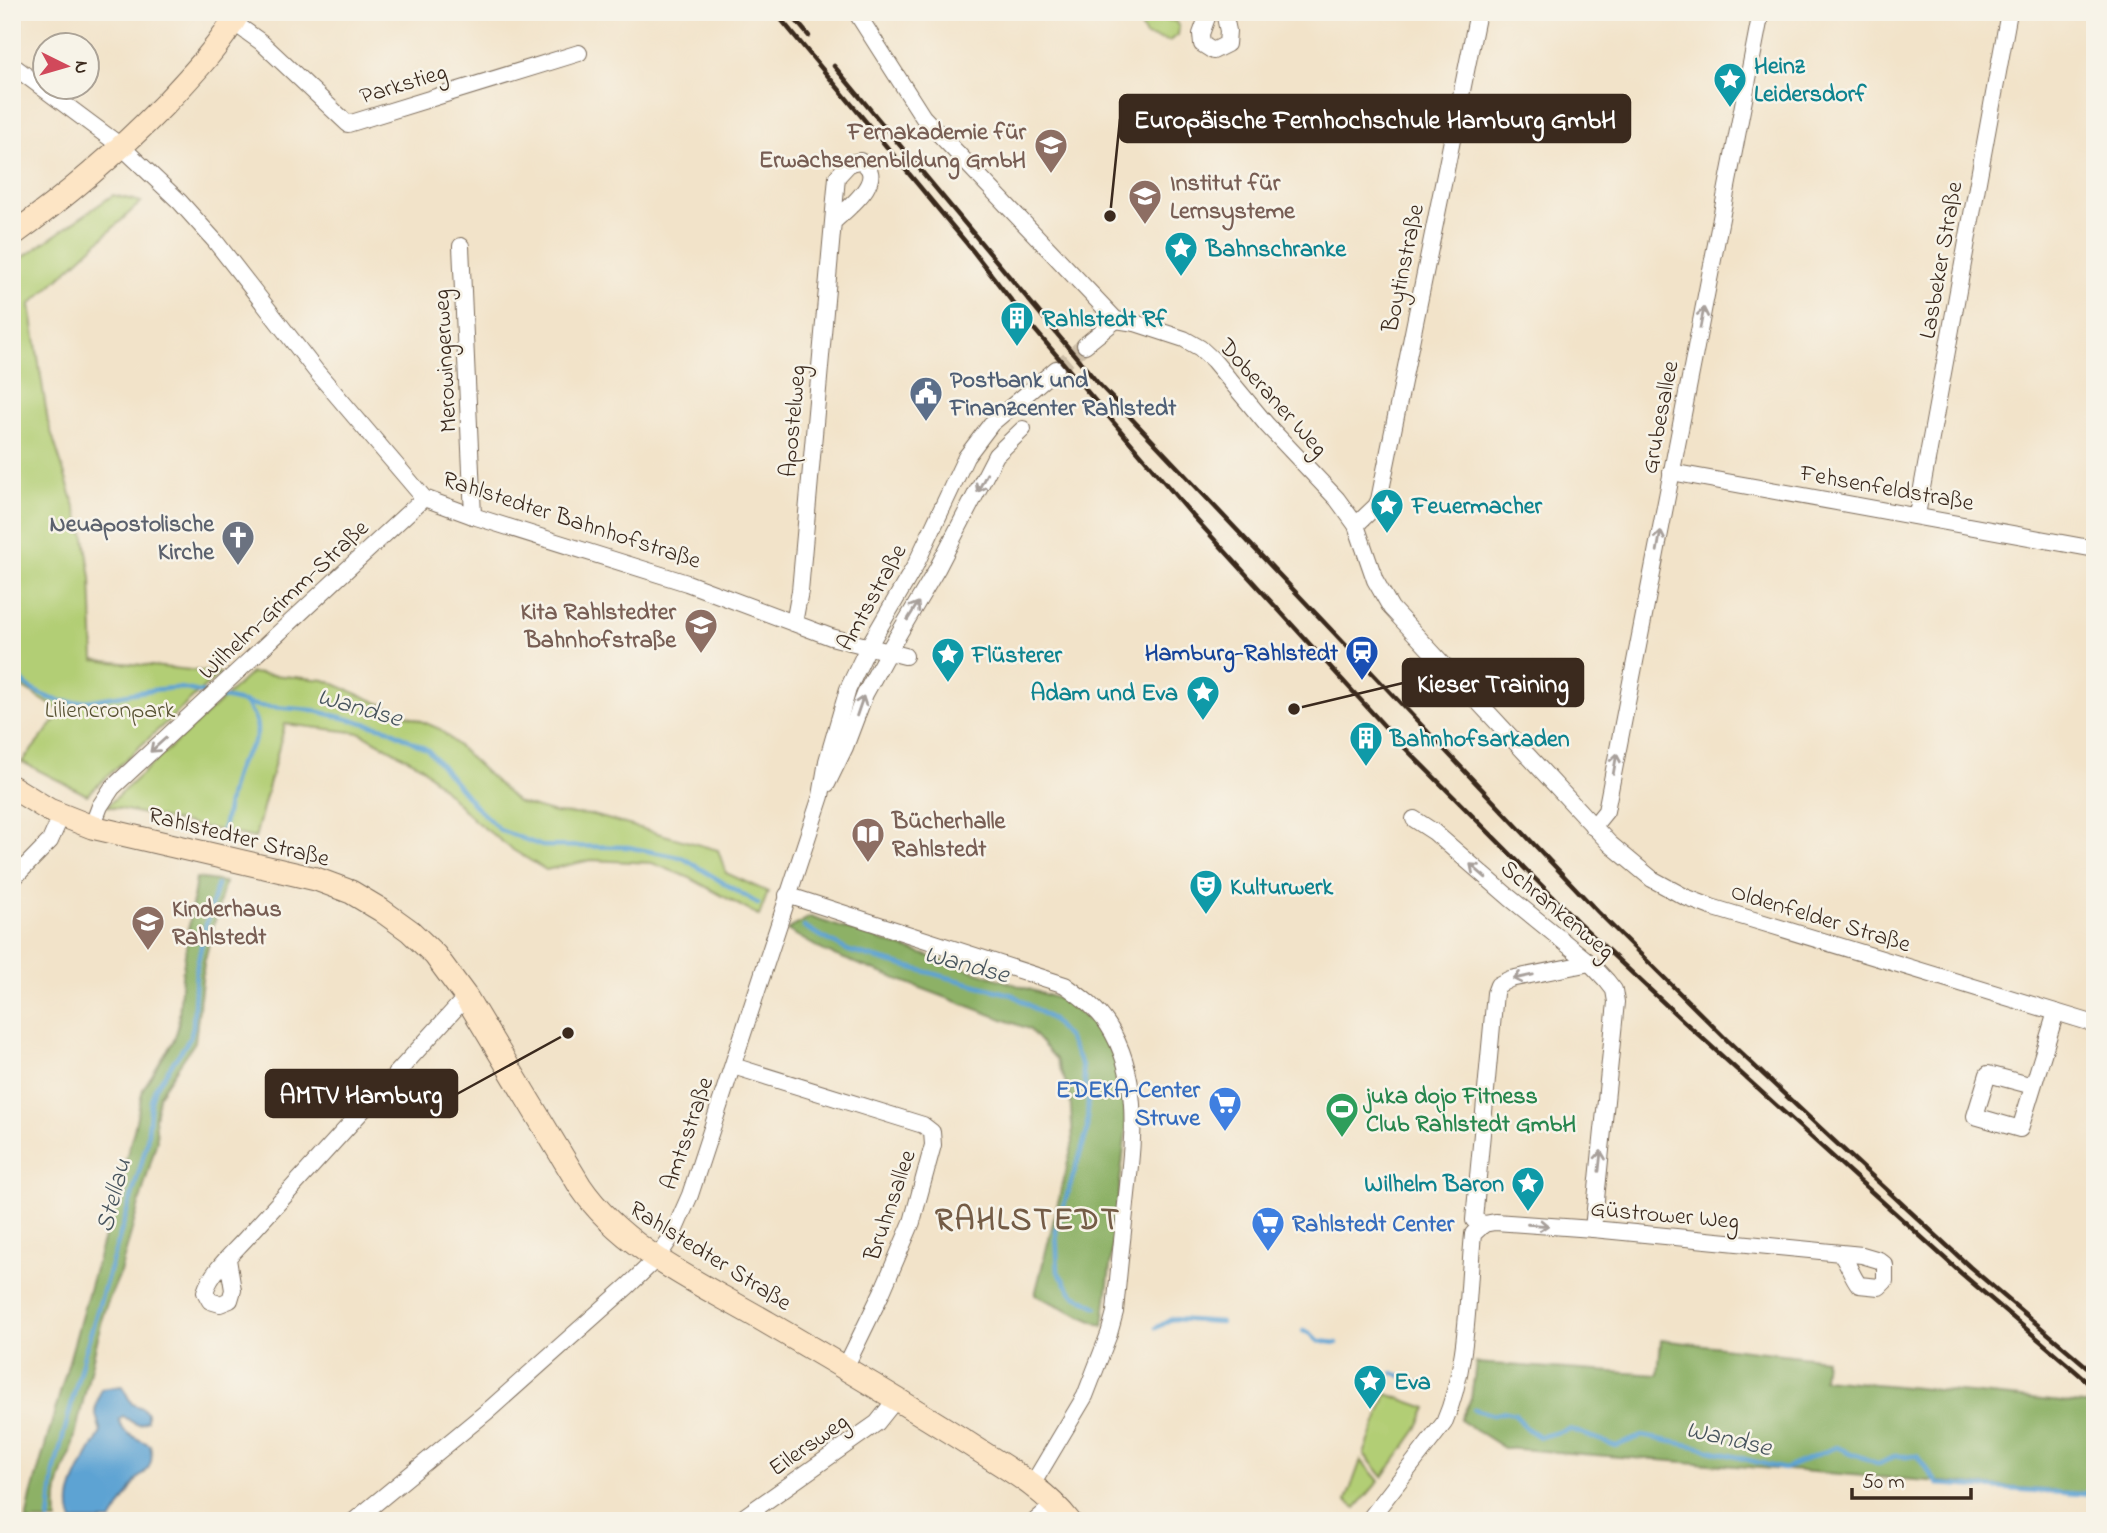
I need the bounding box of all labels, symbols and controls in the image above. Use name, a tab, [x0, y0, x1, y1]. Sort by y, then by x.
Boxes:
north arrow	[32, 32, 102, 102]
place label: Heinz Leidersdorf	[1754, 50, 1867, 113]
street label: Parkstieg	[356, 56, 452, 115]
text: N	[66, 60, 94, 75]
place icon: Heinz Leidersdorf	[1711, 60, 1749, 109]
callout: Europäische Fernhochschule Hamburg GmbH	[1120, 95, 1630, 142]
text: Europäische Fernhochschule Hamburg GmbH	[1134, 103, 1616, 142]
place label: Fernakademie für Erwachsenenbildung GmbH	[759, 116, 1027, 180]
school or university icon: Fernakademie für Erwachsenenbildung GmbH	[1032, 126, 1070, 175]
place label: Institut für Lernsysteme	[1170, 167, 1296, 231]
school or university icon: Institut für Lernsysteme	[1126, 177, 1164, 226]
street label: Lasbeker Straße	[1911, 179, 1974, 342]
street label: Boytinstraße	[1374, 201, 1436, 337]
place icon: Bahnschranke	[1162, 229, 1200, 278]
place label: Bahnschranke	[1205, 233, 1347, 268]
street label: Merowingerweg	[425, 288, 468, 433]
building icon: Rahlstedt Rf	[998, 299, 1036, 348]
place label: Rahlstedt Rf	[1042, 303, 1168, 338]
one-way arrow	[1695, 307, 1709, 330]
street label: Doberaner Weg	[1208, 331, 1335, 466]
street label: Grubesallee	[1633, 358, 1690, 477]
street label: Apostelweg	[772, 364, 817, 479]
place label: Postbank und Finanzcenter Rahlstedt	[949, 364, 1177, 427]
public building icon: Postbank und Finanzcenter Rahlstedt	[907, 374, 945, 423]
street label: Fehsenfeldstraße	[1796, 457, 1976, 522]
street label: Rahlstedter Bahnhofstraße	[438, 463, 705, 580]
one-way arrow	[974, 472, 988, 493]
place icon: Feuermacher	[1368, 486, 1406, 535]
place label: Feuermacher	[1411, 490, 1543, 525]
place label: Neuapostolische Kirche	[49, 508, 215, 571]
street label: Wilhelm-Grimm-Straße	[192, 512, 378, 689]
church icon: Neuapostolische Kirche	[219, 518, 257, 567]
one-way arrow	[1653, 530, 1666, 553]
street label: Amtsstraße	[829, 538, 917, 658]
place label: Kita Rahlstedter Bahnhofstraße	[521, 596, 677, 659]
one-way arrow	[906, 601, 920, 621]
school or university icon: Kita Rahlstedter Bahnhofstraße	[682, 606, 720, 655]
station icon: Hamburg-Rahlstedt	[1343, 633, 1381, 682]
place icon: Flüsterer	[929, 635, 967, 684]
place label: Hamburg-Rahlstedt	[1145, 637, 1339, 673]
place label: Flüsterer	[971, 639, 1062, 674]
callout: Kieser Training	[1403, 659, 1583, 706]
text: Kieser Training	[1417, 667, 1569, 706]
place icon: Adam und Eva	[1184, 673, 1222, 722]
place label: Adam und Eva	[1030, 677, 1178, 712]
water label: Wandse	[312, 679, 407, 739]
park label: Liliencronpark	[45, 694, 176, 729]
one-way arrow	[855, 696, 867, 718]
building icon: Bahnhofsarkaden	[1347, 719, 1385, 768]
place label: Bahnhofsarkaden	[1389, 723, 1570, 758]
one-way arrow	[150, 737, 167, 754]
one-way arrow	[1609, 753, 1622, 776]
street label: Rahlstedter Straße	[144, 799, 333, 878]
place label: Bücherhalle Rahlstedt	[891, 805, 1006, 868]
library icon: Bücherhalle Rahlstedt	[849, 815, 887, 864]
street label: Schrankenweg	[1491, 852, 1621, 969]
one-way arrow	[1469, 863, 1487, 879]
theatre icon: Kulturwerk	[1187, 867, 1225, 916]
place label: Kulturwerk	[1230, 871, 1333, 906]
street label: Oldenfelder Straße	[1726, 875, 1915, 963]
place label: Kinderhaus Rahlstedt	[172, 893, 282, 956]
school or university icon: Kinderhaus Rahlstedt	[129, 903, 167, 952]
water label: Wandse	[920, 936, 1014, 996]
one-way arrow	[1512, 970, 1535, 984]
callout: AMTV Hamburg	[266, 1070, 457, 1117]
street label: Amtsstraße	[653, 1072, 724, 1195]
place label: EDEKA-Center Struve	[1056, 1074, 1201, 1137]
text: AMTV Hamburg	[279, 1078, 443, 1117]
place label: juka dojo Fitness Club Rahlstedt GmbH	[1362, 1080, 1576, 1143]
supermarket icon: EDEKA-Center Struve	[1206, 1084, 1244, 1133]
sports icon: juka dojo Fitness Club Rahlstedt GmbH	[1323, 1090, 1361, 1139]
street label: Bruhnsallee	[856, 1145, 927, 1267]
one-way arrow	[1594, 1150, 1607, 1173]
water label: Stellau	[87, 1155, 143, 1237]
place icon: Wilhelm Baron	[1509, 1164, 1547, 1213]
place label: Wilhelm Baron	[1364, 1168, 1504, 1203]
street label: Rahlstedter Straße	[622, 1193, 798, 1321]
street label: Güstrower Weg	[1589, 1193, 1741, 1240]
district label: RAHLSTEDT	[935, 1198, 1121, 1245]
supermarket icon: Rahlstedt Center	[1249, 1204, 1287, 1253]
place label: Rahlstedt Center	[1292, 1208, 1455, 1243]
one-way arrow	[1527, 1219, 1550, 1232]
place icon: Eva	[1351, 1362, 1389, 1411]
place label: Eva	[1394, 1366, 1431, 1401]
street label: Eilersweg	[762, 1406, 857, 1486]
water label: Wandse	[1682, 1412, 1776, 1468]
scale bar	[1852, 1456, 1970, 1500]
text: 50 m	[1862, 1468, 1905, 1498]

